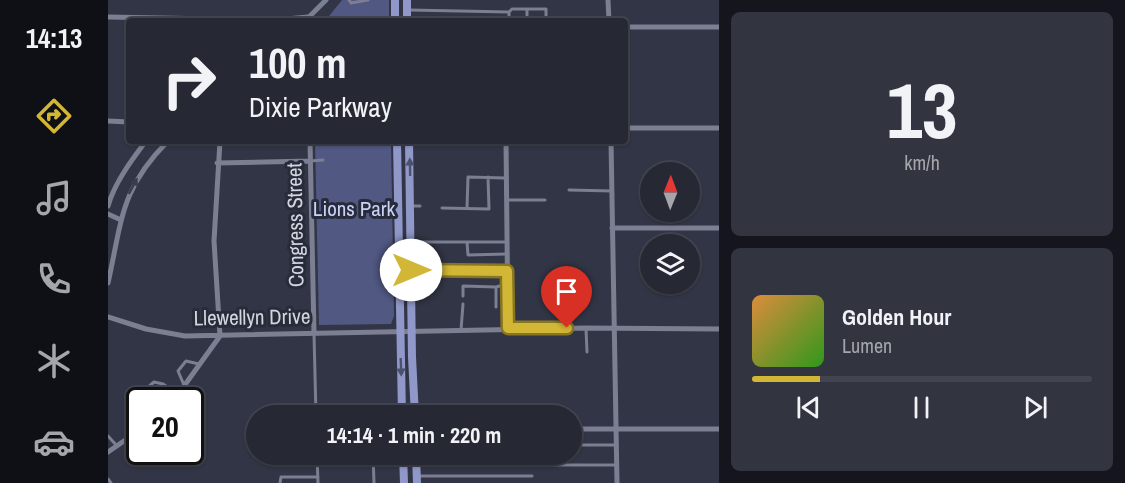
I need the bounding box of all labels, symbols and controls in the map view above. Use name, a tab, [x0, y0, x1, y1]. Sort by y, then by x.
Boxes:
text: 14:13	[26, 20, 82, 56]
text: 100 m	[249, 35, 347, 91]
icon: right	[150, 42, 228, 120]
text: 13	[886, 57, 958, 162]
text: Dixie Parkway	[249, 89, 392, 125]
icon: directions	[33, 95, 75, 137]
text: km/h	[904, 149, 940, 176]
one-way arrow	[405, 158, 415, 177]
street label: Congress Street	[279, 162, 311, 287]
north arrow	[640, 162, 700, 222]
map controls	[640, 162, 700, 294]
icon: music	[33, 177, 75, 219]
one-way arrow	[128, 177, 138, 194]
park label: Lions Park	[313, 194, 396, 223]
button: layers	[640, 234, 700, 294]
position arrow	[379, 238, 443, 302]
icon: phone	[33, 258, 75, 300]
pin	[541, 266, 592, 328]
icon: arrive	[550, 275, 583, 308]
street label: Llewellyn Drive	[193, 301, 311, 333]
text: Golden Hour	[842, 302, 951, 332]
text: Lumen	[842, 332, 892, 359]
icon: climate	[33, 340, 75, 382]
one-way arrow	[396, 358, 405, 377]
speed limit sign: 20	[126, 387, 204, 465]
icon: previous	[792, 391, 825, 424]
icon: pause	[905, 391, 938, 424]
icon: next	[1019, 391, 1052, 424]
text: 14:14 · 1 min · 220 m	[327, 420, 501, 450]
icon: car	[33, 421, 75, 463]

